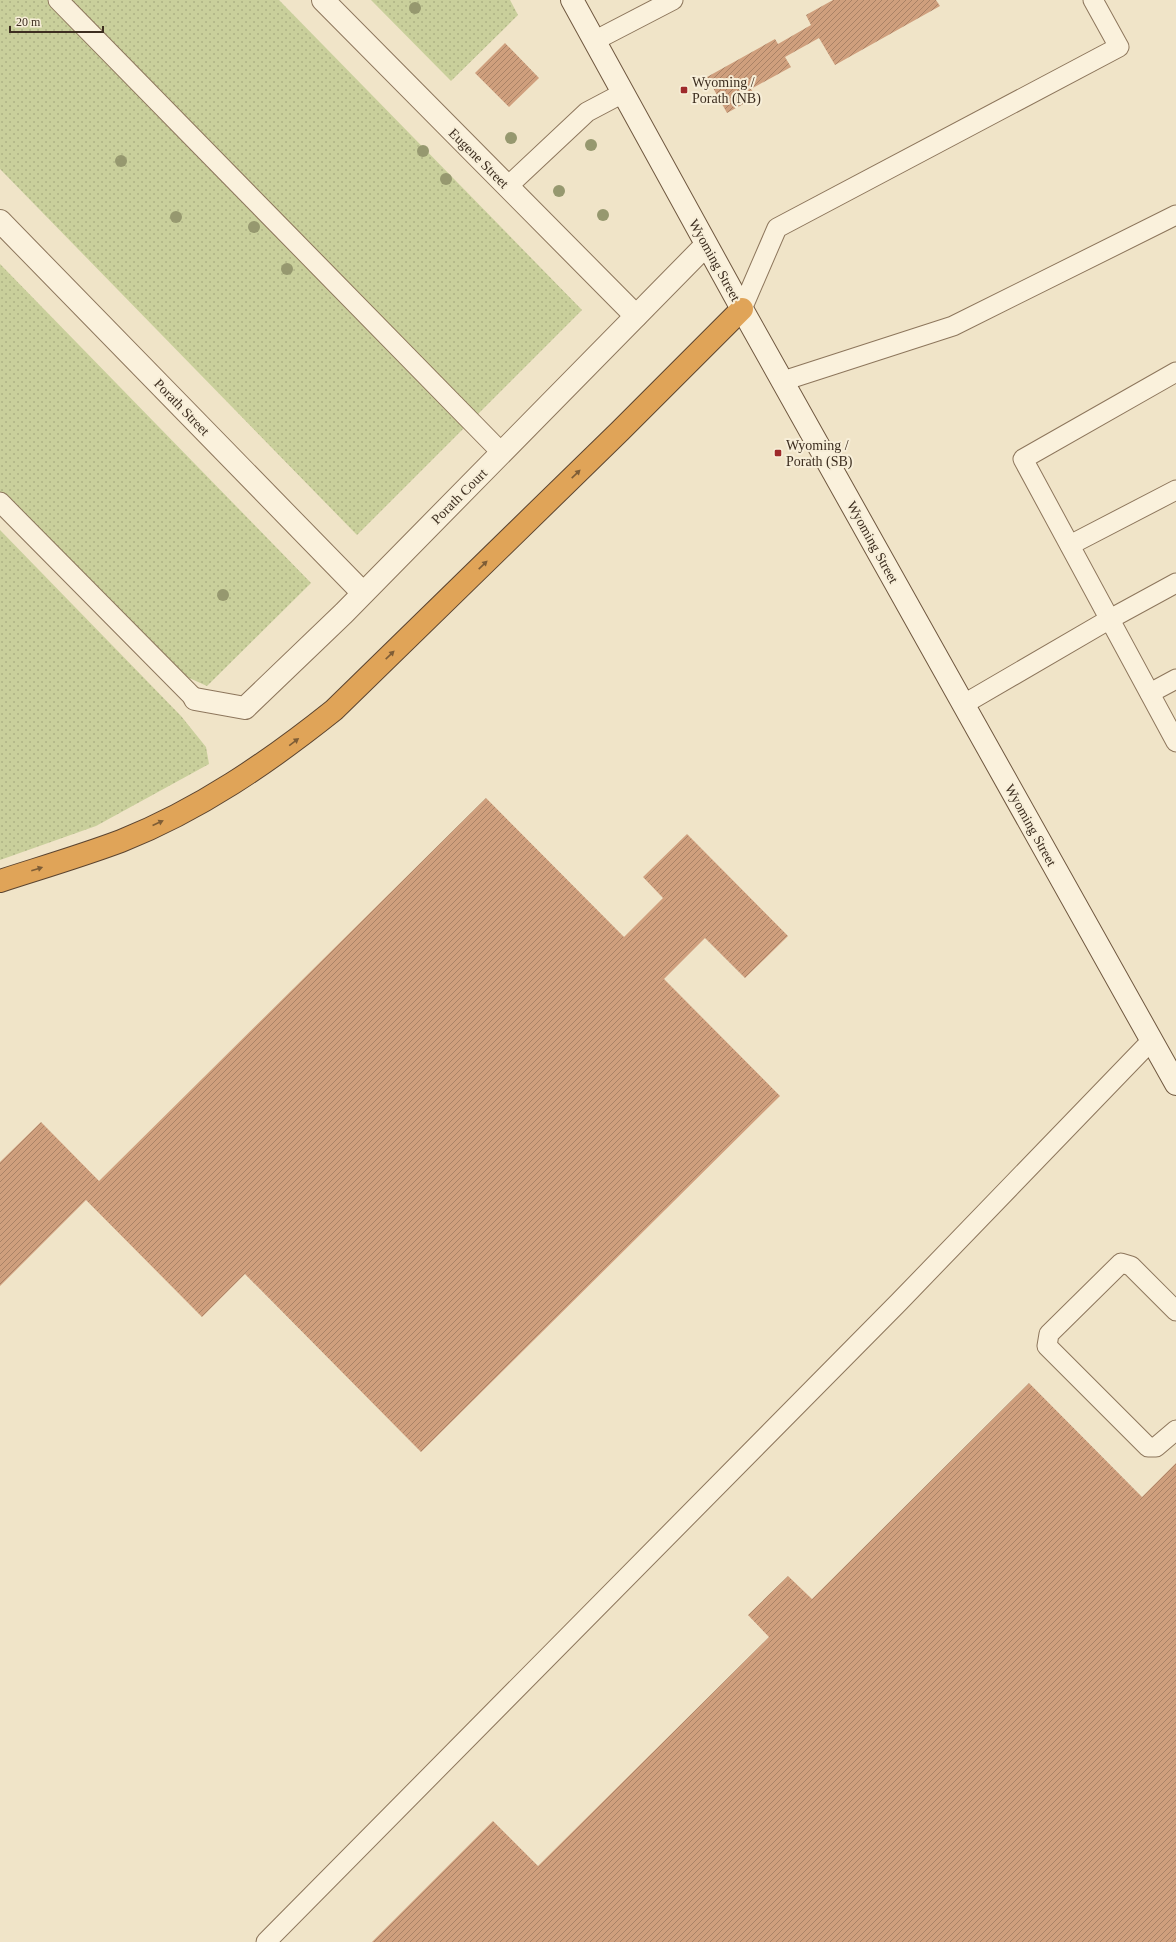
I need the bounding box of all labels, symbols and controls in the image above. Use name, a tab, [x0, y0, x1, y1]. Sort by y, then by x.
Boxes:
scale bar	[10, 8, 103, 34]
text: 20 m	[16, 15, 41, 29]
place label: Wyoming / Porath (NB)	[692, 75, 761, 107]
marker: Wyoming / Porath (NB)	[679, 85, 689, 95]
street label: Eugene Street	[446, 125, 512, 191]
street label: Wyoming Street	[686, 217, 743, 304]
street label: Porath Street	[151, 376, 212, 439]
place label: Wyoming / Porath (SB)	[786, 438, 853, 470]
marker: Wyoming / Porath (SB)	[773, 448, 783, 458]
street label: Porath Court	[429, 466, 490, 527]
one-way arrow	[571, 469, 581, 479]
street label: Wyoming Street	[844, 499, 901, 586]
one-way arrow	[478, 560, 488, 569]
one-way arrow	[385, 651, 395, 660]
one-way arrow	[288, 738, 299, 746]
street label: Wyoming Street	[1002, 782, 1059, 869]
one-way arrow	[153, 820, 164, 826]
one-way arrow	[32, 866, 44, 872]

